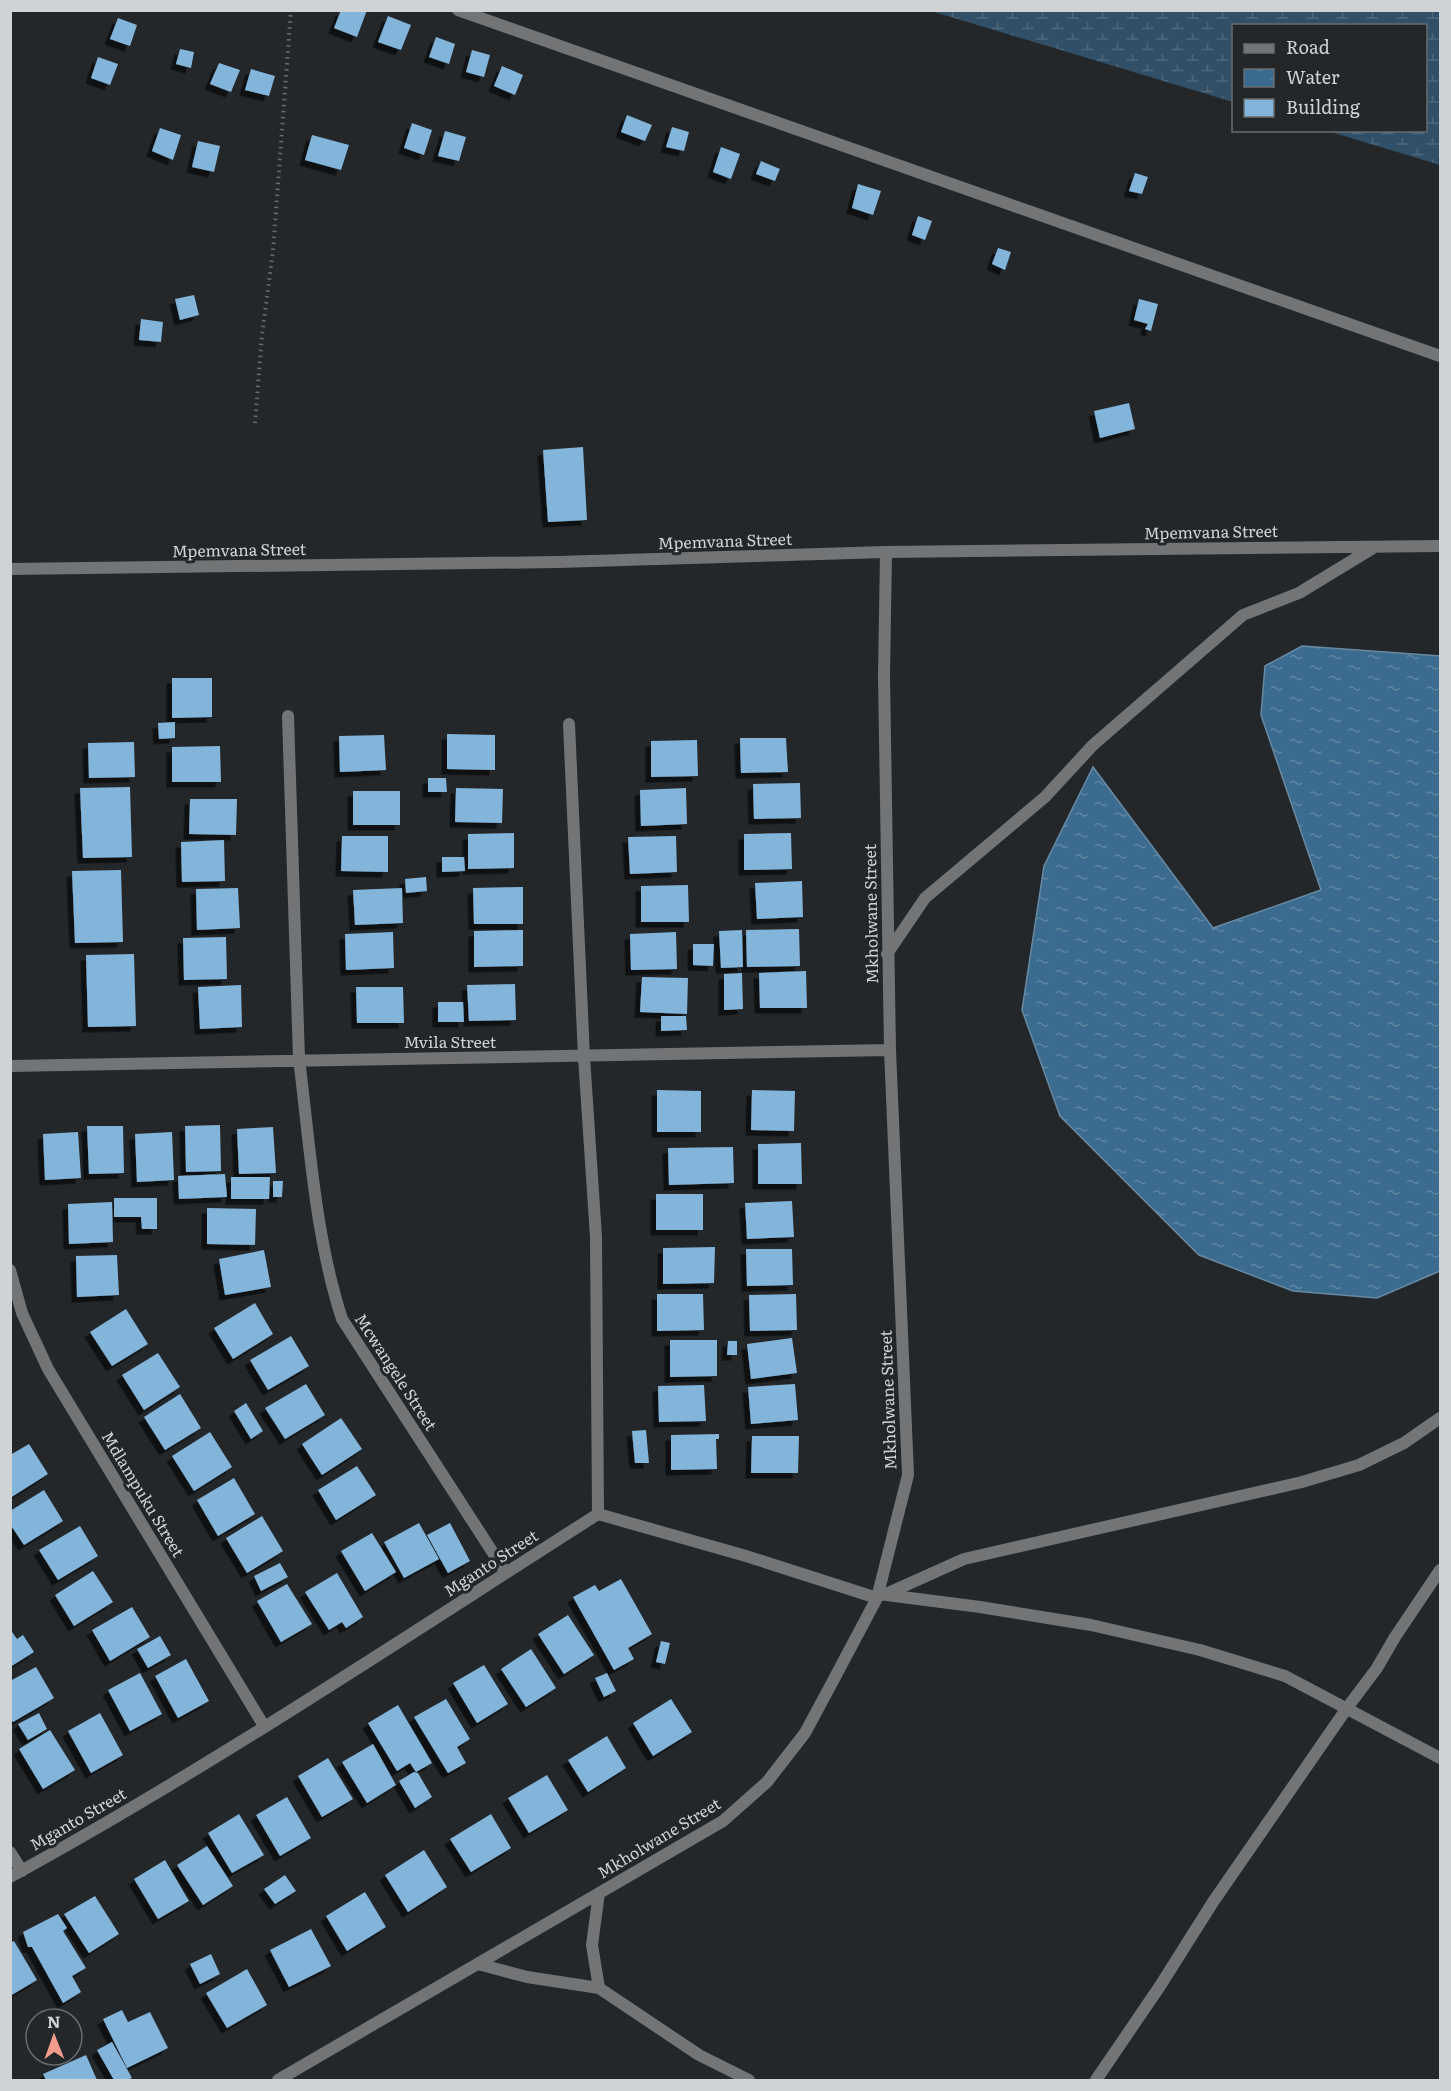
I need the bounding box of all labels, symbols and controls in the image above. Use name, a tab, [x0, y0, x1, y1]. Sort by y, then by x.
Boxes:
legend	[1232, 24, 1427, 132]
text: Road	[1286, 33, 1330, 60]
text: Water	[1286, 63, 1340, 90]
text: Building	[1286, 93, 1361, 120]
street label: Mpemvana Street	[1144, 518, 1279, 544]
street label: Mpemvana Street	[657, 526, 793, 554]
street label: Mpemvana Street	[172, 536, 307, 562]
street label: Mkholwane Street	[857, 843, 883, 984]
street label: Mvila Street	[404, 1029, 497, 1053]
street label: Mcwangele Street	[350, 1308, 444, 1435]
street label: Mkholwane Street	[873, 1329, 901, 1470]
street label: Mdlampuku Street	[97, 1426, 191, 1562]
street label: Mganto Street	[439, 1522, 543, 1602]
street label: Mganto Street	[25, 1781, 131, 1855]
street label: Mkholwane Street	[592, 1791, 725, 1883]
north arrow	[24, 2007, 84, 2067]
text: N	[47, 2009, 61, 2033]

